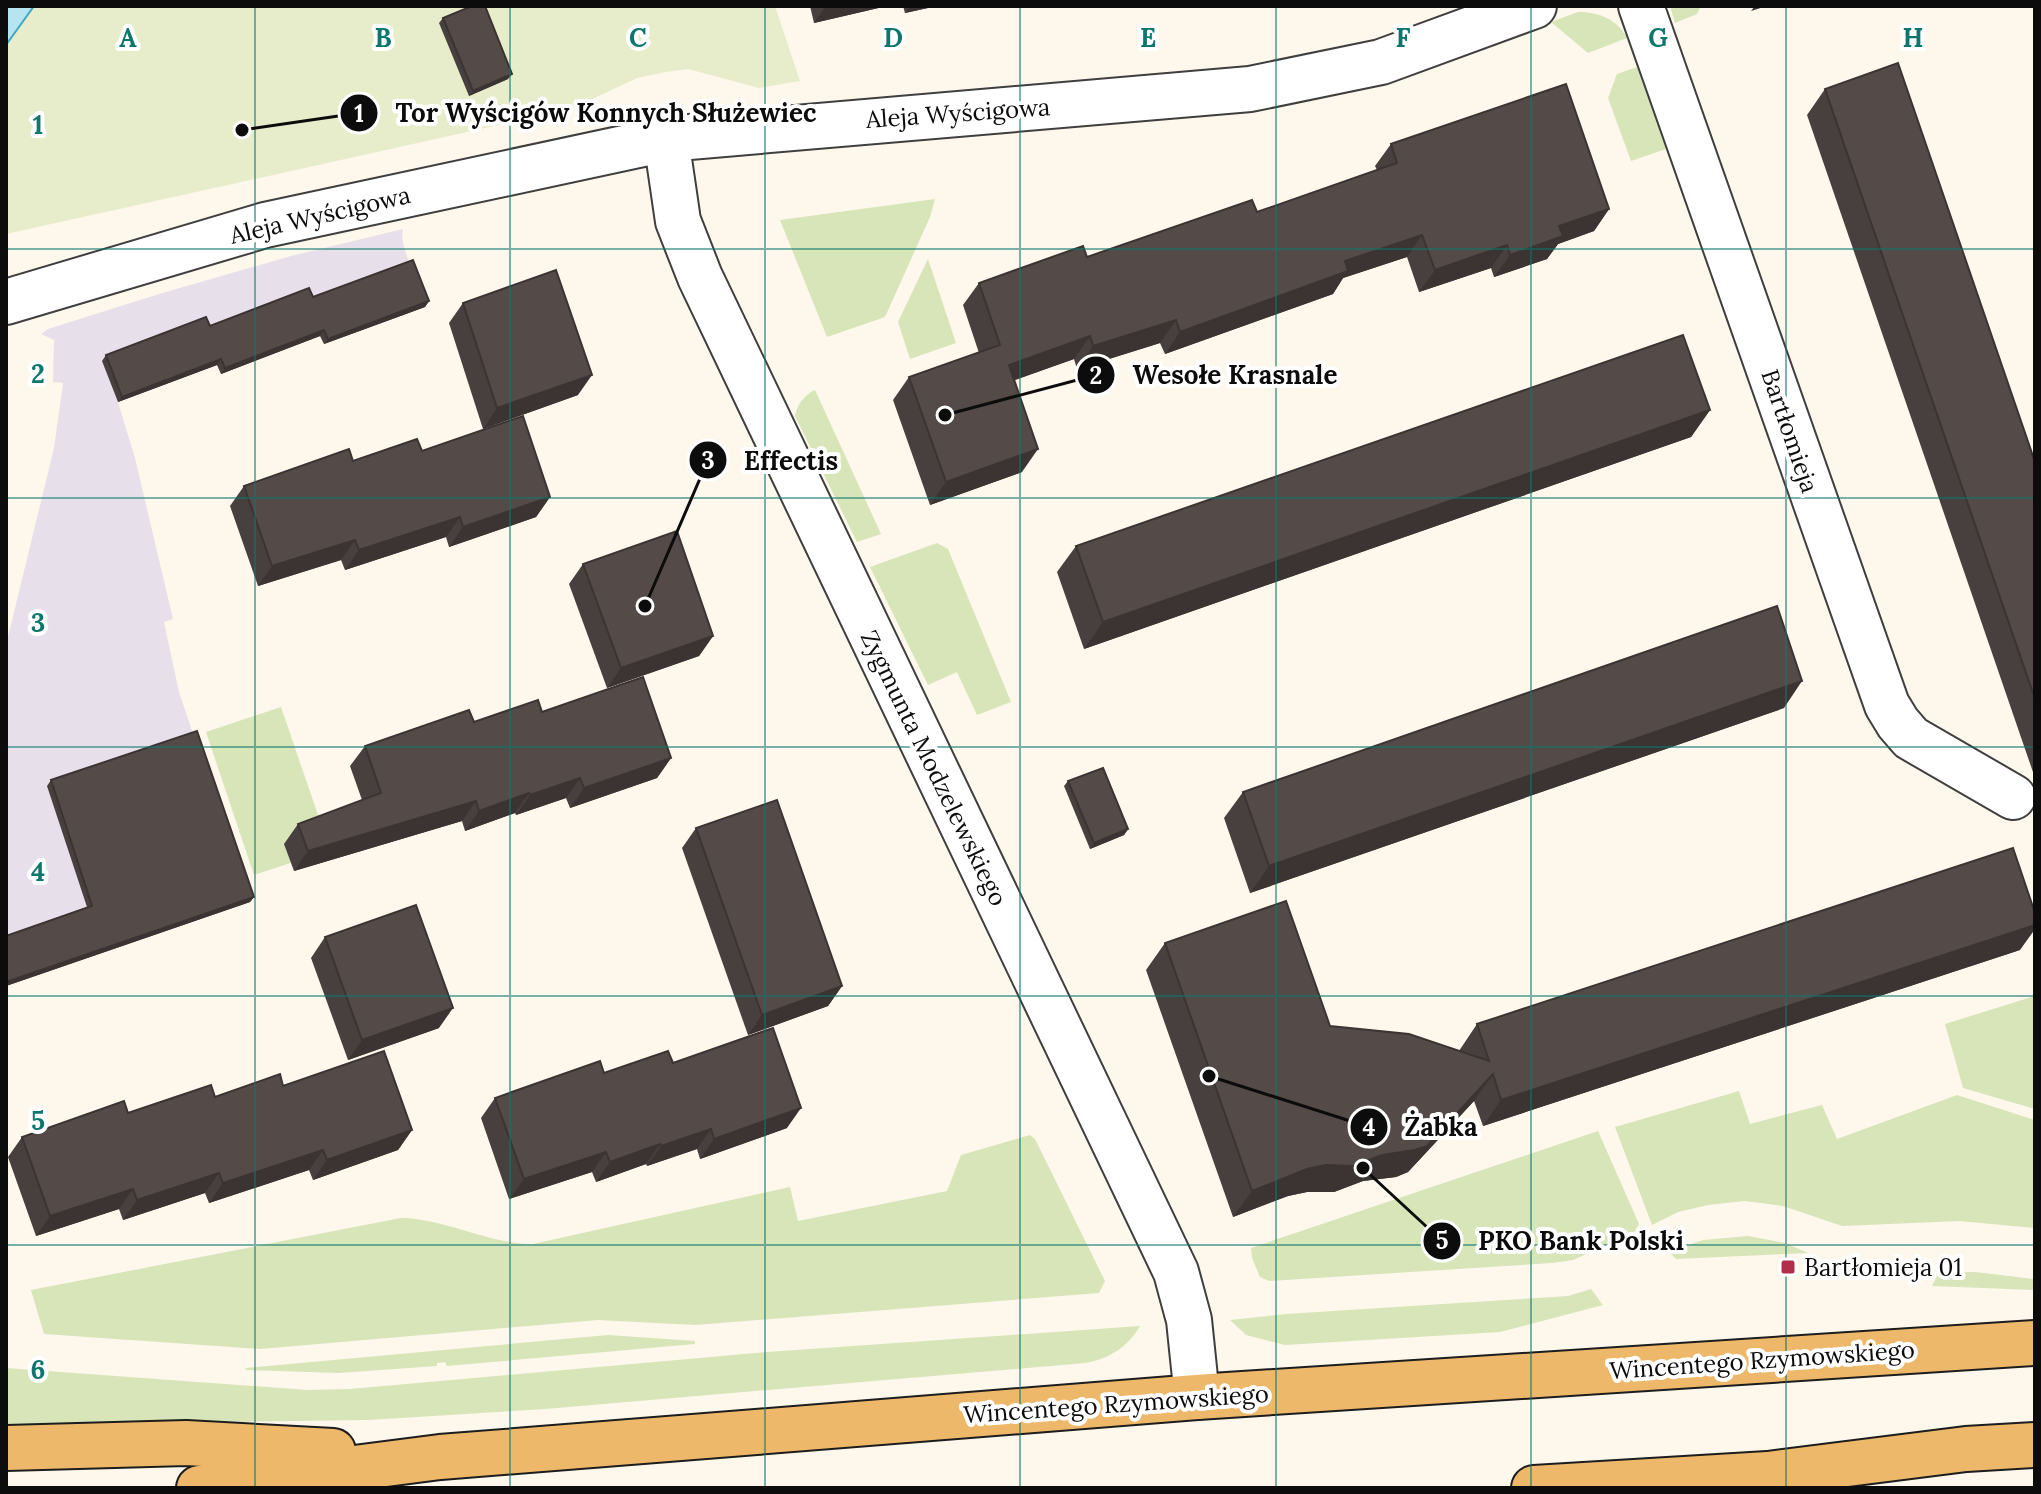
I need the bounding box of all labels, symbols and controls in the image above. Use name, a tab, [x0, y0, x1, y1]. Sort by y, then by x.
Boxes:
text: A	[119, 21, 137, 54]
text: B	[374, 21, 392, 54]
text: C	[629, 21, 647, 54]
text: D	[883, 21, 903, 54]
text: E	[1140, 21, 1156, 54]
text: F	[1396, 21, 1411, 54]
text: G	[1648, 21, 1668, 54]
text: H	[1903, 21, 1923, 54]
callout: Tor Wyścigów Konnych Służewiec	[339, 88, 832, 138]
street label: Aleja Wyścigowa	[864, 91, 1051, 135]
text: Tor Wyścigów Konnych Służewiec	[395, 96, 817, 129]
text: 1	[354, 98, 364, 129]
text: 1	[33, 108, 43, 141]
street label: Aleja Wyścigowa	[226, 179, 413, 251]
callout: Wesołe Krasnale	[1076, 350, 1353, 400]
text: 2	[31, 357, 45, 390]
text: Wesołe Krasnale	[1133, 358, 1337, 391]
text: 2	[1090, 360, 1102, 391]
street label: Bartłomieja	[1754, 365, 1826, 497]
callout: Effectis	[688, 435, 855, 485]
text: Effectis	[744, 444, 838, 477]
text: 3	[701, 445, 715, 476]
text: 3	[31, 606, 45, 639]
street label: Zygmunta Modzelewskiego	[854, 625, 1014, 911]
text: 4	[31, 855, 45, 888]
callout: Żabka	[1349, 1102, 1494, 1152]
text: 5	[31, 1104, 45, 1137]
text: Żabka	[1404, 1110, 1478, 1143]
text: 4	[1362, 1112, 1376, 1143]
callout: PKO Bank Polski	[1422, 1216, 1700, 1266]
text: PKO Bank Polski	[1478, 1224, 1684, 1257]
text: 5	[1436, 1225, 1449, 1256]
place label: Bartłomieja 01	[1804, 1252, 1962, 1283]
marker: Bartłomieja 01	[1779, 1258, 1797, 1276]
street label: Wincentego Rzymowskiego	[1608, 1334, 1916, 1386]
text: 6	[31, 1353, 45, 1386]
street label: Wincentego Rzymowskiego	[962, 1378, 1270, 1430]

